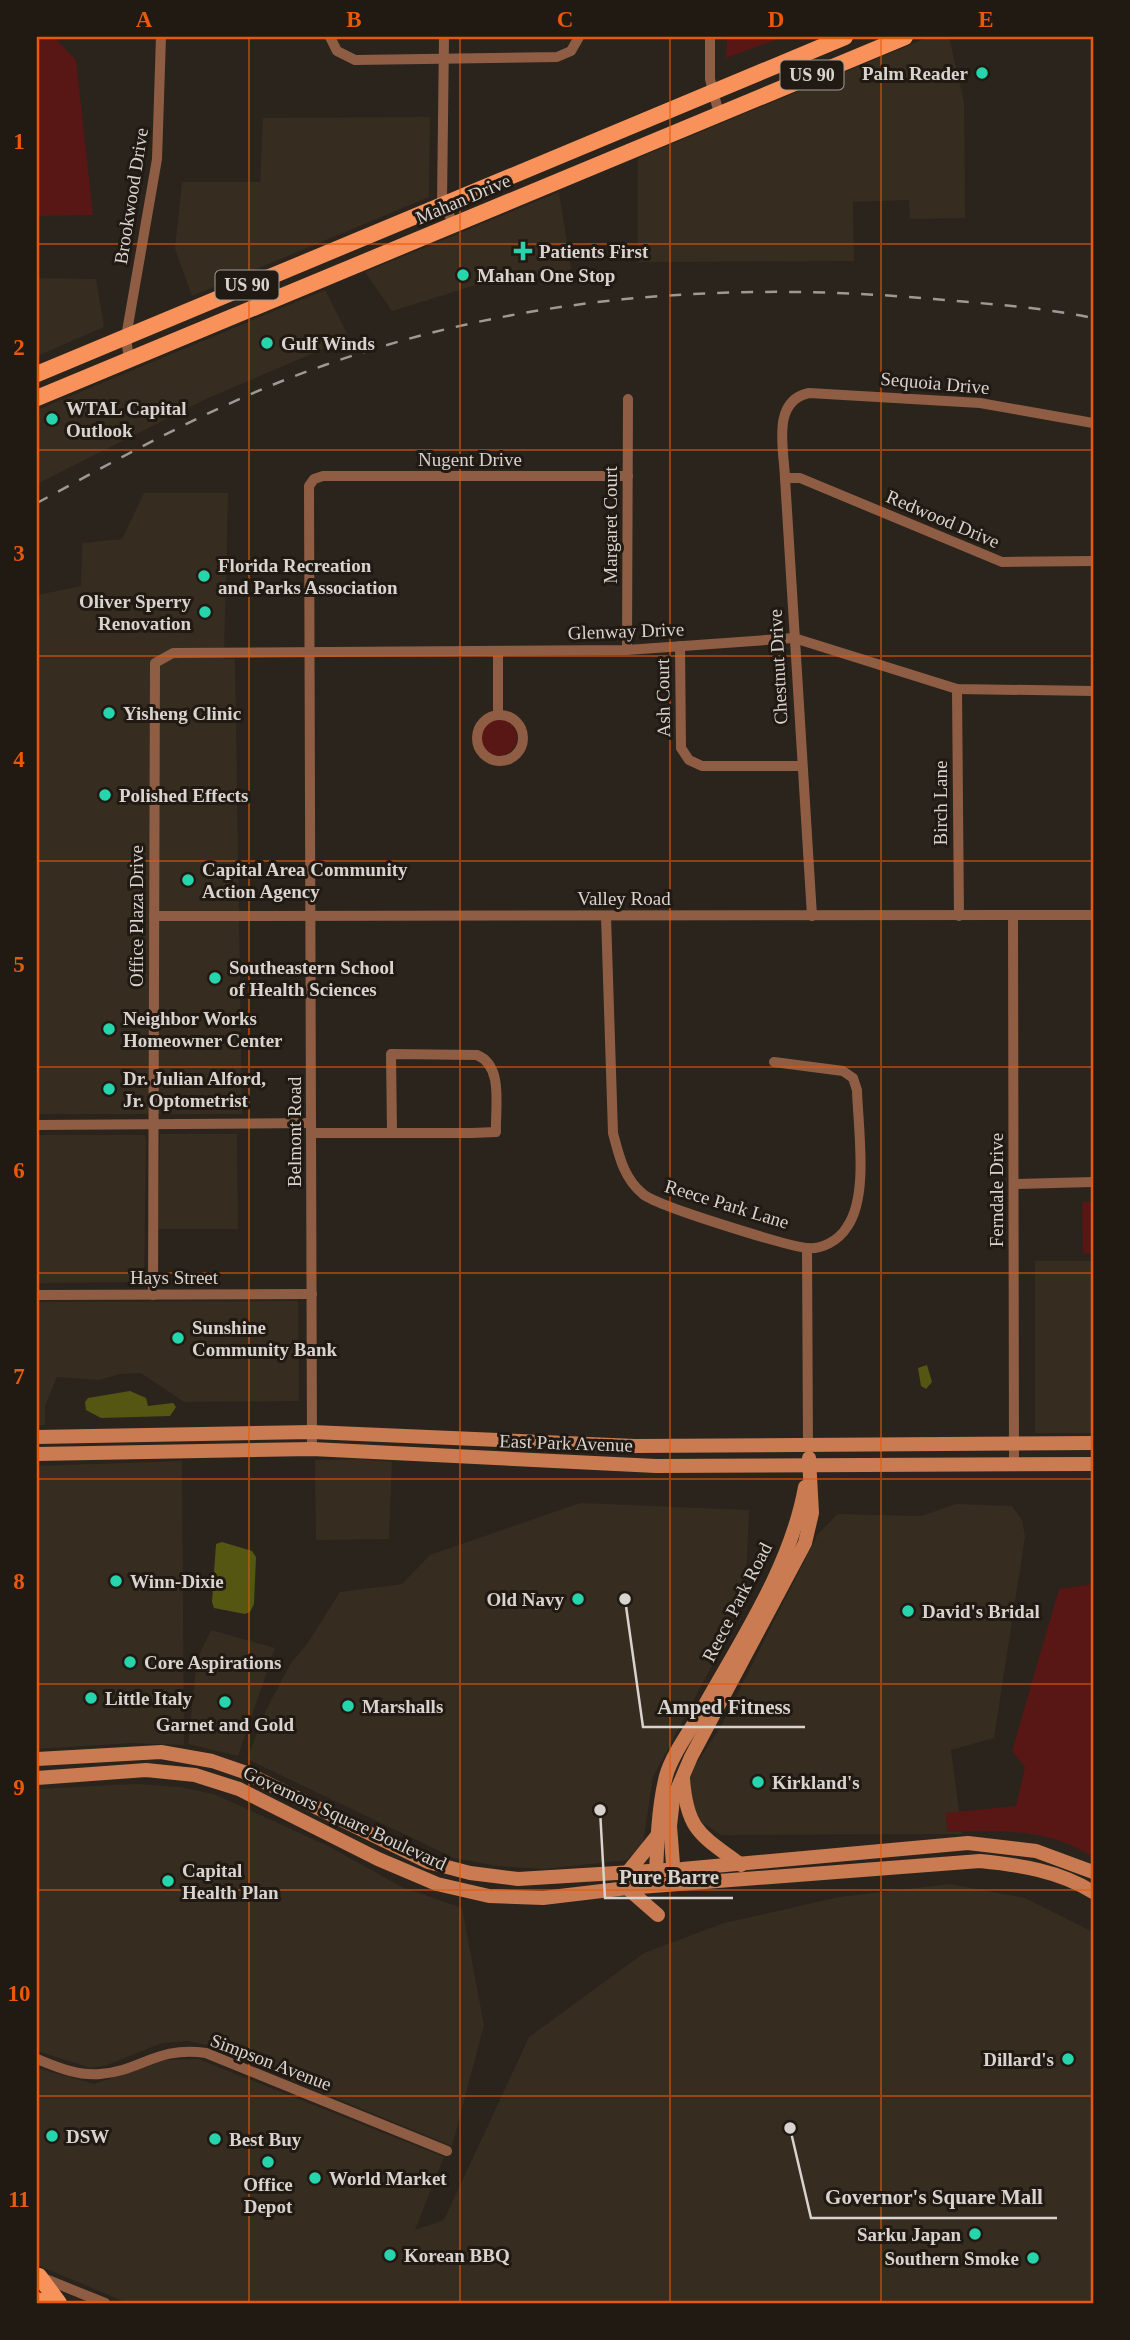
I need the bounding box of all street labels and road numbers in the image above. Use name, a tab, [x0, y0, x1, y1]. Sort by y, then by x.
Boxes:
road number: US 90	[780, 60, 844, 90]
street label: Brookwood Drive	[110, 126, 152, 266]
street label: Mahan Drive	[413, 170, 513, 228]
road number: US 90	[216, 270, 278, 300]
street label: Sequoia Drive	[880, 368, 990, 398]
street label: Nugent Drive	[418, 449, 522, 470]
street label: Margaret Court	[600, 466, 621, 584]
street label: Redwood Drive	[883, 486, 1003, 552]
street label: Chestnut Drive	[764, 609, 792, 725]
street label: Glenway Drive	[567, 618, 685, 644]
street label: Ash Court	[652, 658, 674, 738]
street label: Birch Lane	[930, 761, 951, 845]
street label: Office Plaza Drive	[126, 845, 147, 987]
street label: Valley Road	[577, 888, 671, 909]
street label: Belmont Road	[284, 1076, 305, 1187]
street label: Ferndale Drive	[986, 1133, 1007, 1247]
street label: Reece Park Lane	[662, 1175, 792, 1233]
street label: Hays Street	[130, 1267, 219, 1288]
street label: East Park Avenue	[499, 1430, 633, 1456]
street label: Reece Park Road	[698, 1539, 776, 1665]
street label: Governors Square Boulevard	[240, 1762, 450, 1875]
street label: Simpson Avenue	[208, 2029, 334, 2095]

